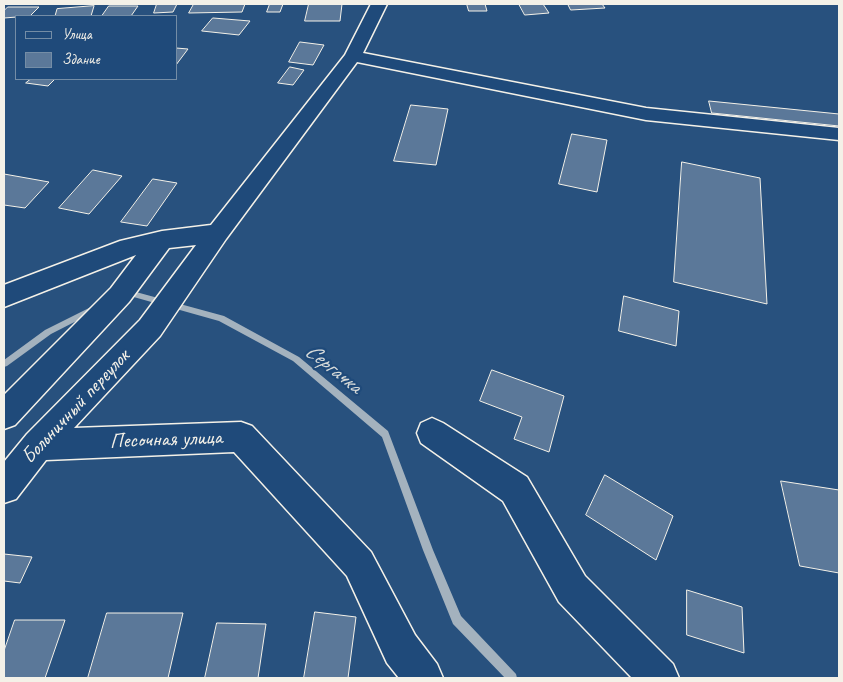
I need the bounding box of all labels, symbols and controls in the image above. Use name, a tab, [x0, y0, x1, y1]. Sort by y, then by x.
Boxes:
legend	[15, 15, 178, 80]
text: Улица	[62, 25, 92, 44]
text: Здание	[62, 50, 100, 69]
water label: Сергачка	[299, 338, 367, 400]
street label: Больничный переулок	[17, 345, 135, 469]
street label: Песочная улица	[109, 425, 223, 455]

